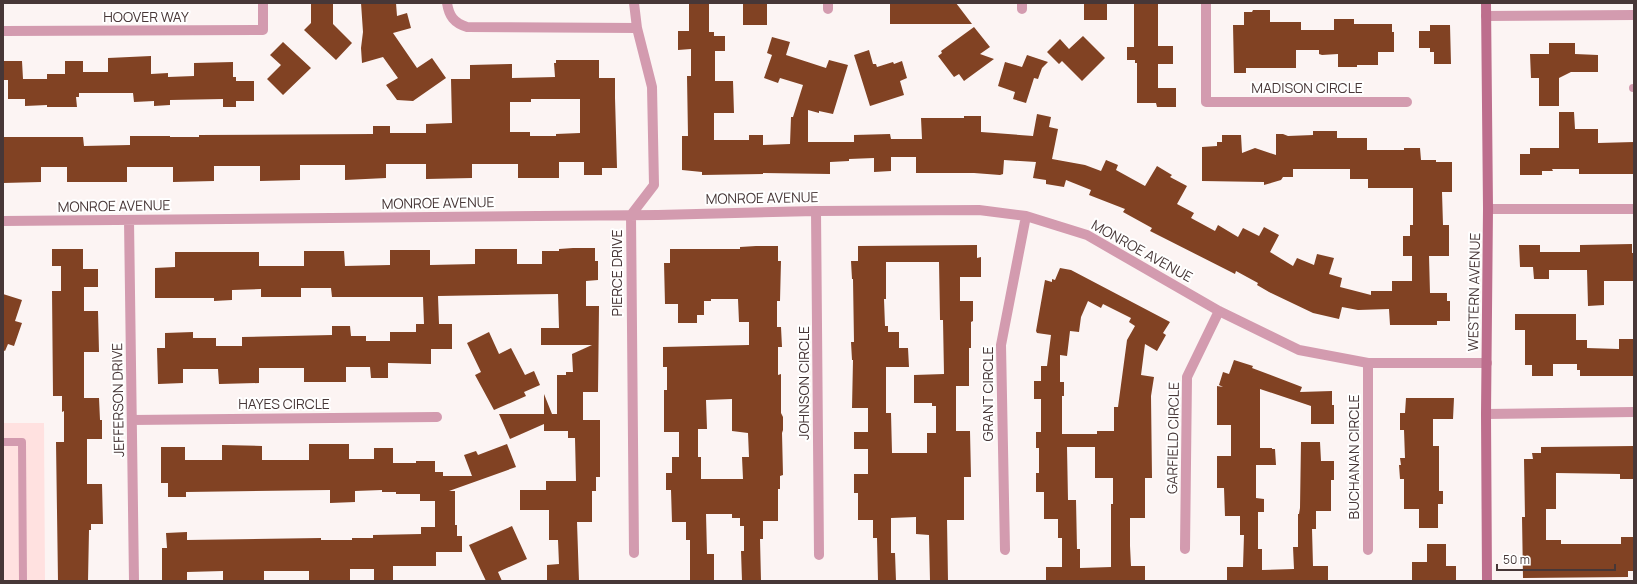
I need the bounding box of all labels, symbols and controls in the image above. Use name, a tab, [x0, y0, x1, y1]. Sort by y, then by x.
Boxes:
street label: HOOVER WAY	[103, 7, 189, 26]
street label: MADISON CIRCLE	[1251, 78, 1363, 97]
street label: MONROE AVENUE	[705, 187, 819, 208]
street label: MONROE AVENUE	[381, 192, 495, 213]
street label: MONROE AVENUE	[57, 195, 171, 216]
street label: MONROE AVENUE	[1088, 215, 1196, 286]
street label: PIERCE DRIVE	[607, 229, 626, 317]
street label: WESTERN AVENUE	[1463, 233, 1484, 351]
street label: JOHNSON CIRCLE	[794, 326, 813, 440]
street label: JEFFERSON DRIVE	[107, 343, 128, 457]
street label: GRANT CIRCLE	[978, 346, 997, 442]
street label: GARFIELD CIRCLE	[1162, 382, 1183, 494]
street label: HAYES CIRCLE	[238, 394, 330, 413]
street label: BUCHANAN CIRCLE	[1344, 395, 1363, 519]
scale bar	[1497, 546, 1615, 572]
text: 50 m	[1503, 551, 1530, 568]

